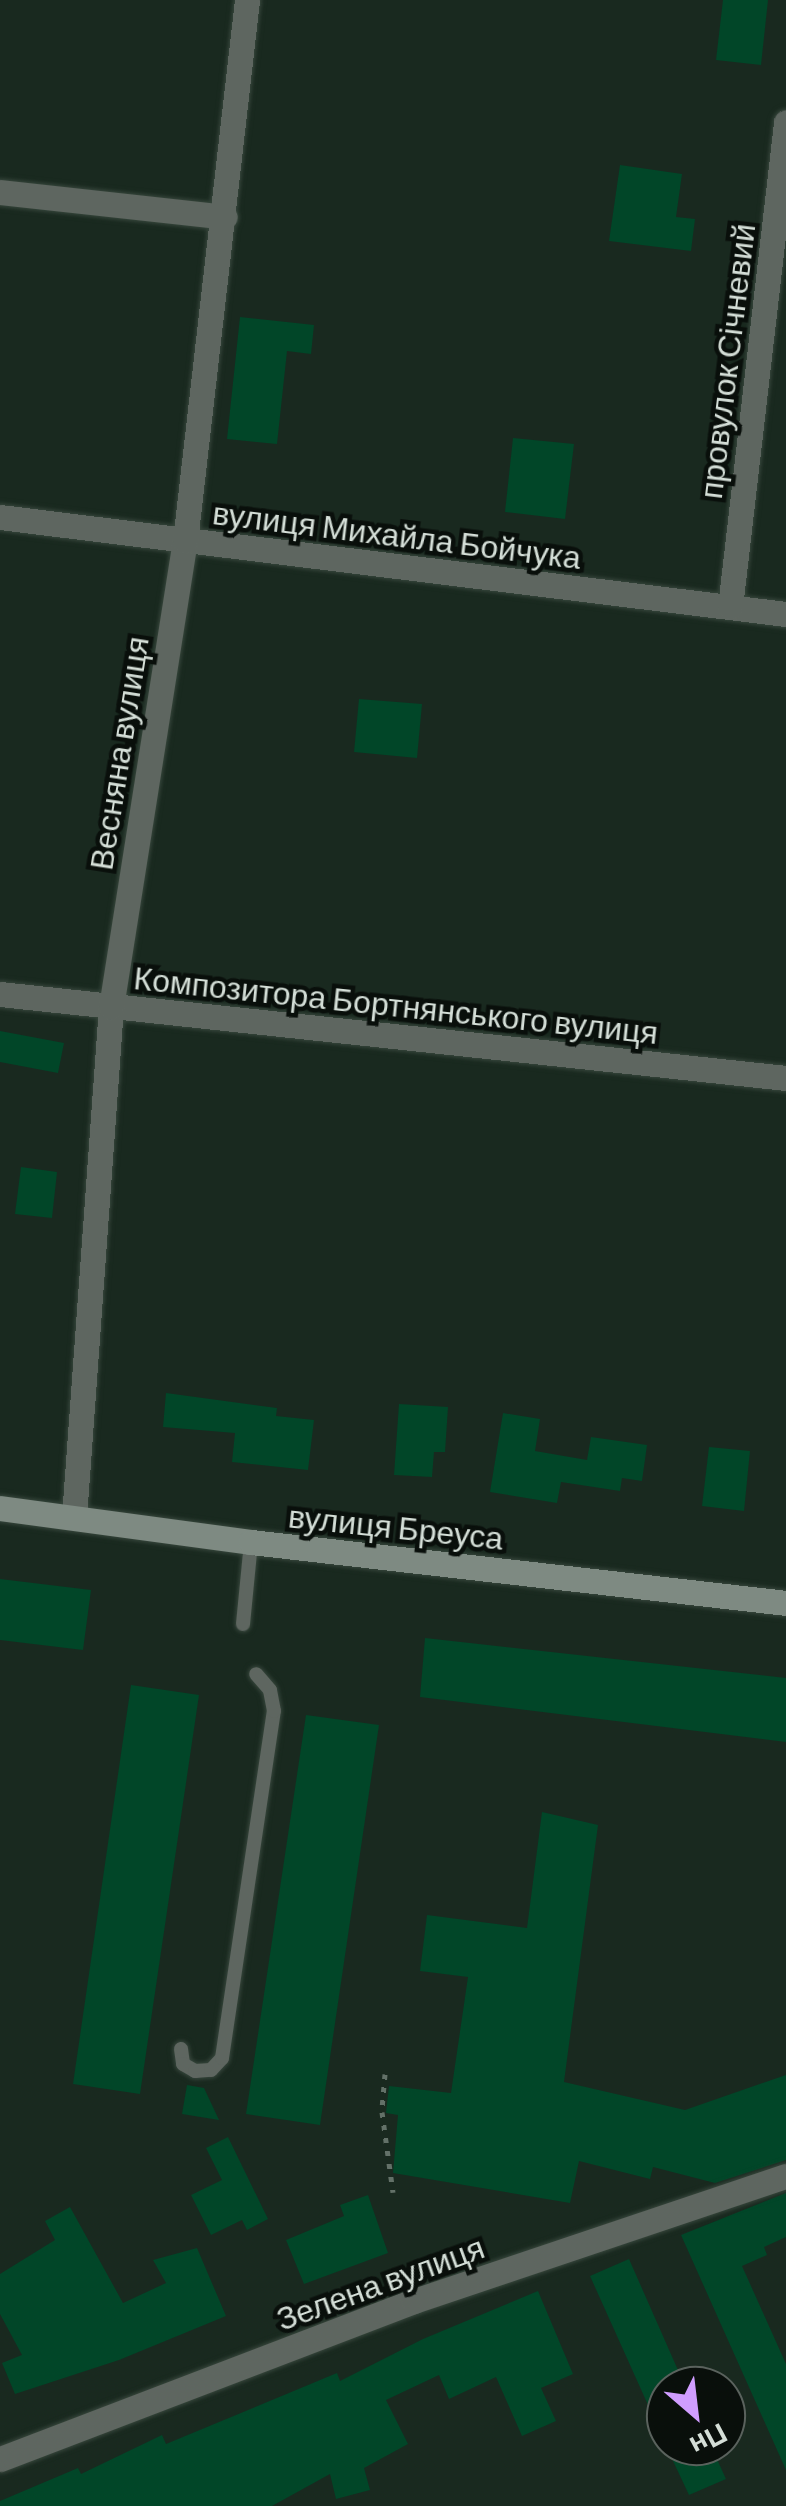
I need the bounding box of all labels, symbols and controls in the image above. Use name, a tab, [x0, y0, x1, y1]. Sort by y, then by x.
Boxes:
street label: провулок Січневий	[690, 221, 762, 501]
street label: вулиця Михайла Бойчука	[211, 492, 583, 576]
street label: Весняна вулиця	[81, 634, 155, 872]
street label: Композитора Бортнянського вулиця	[132, 957, 660, 1051]
street label: вулиця Бреуса	[287, 1496, 505, 1556]
street label: Зелена вулиця	[271, 2227, 489, 2337]
north arrow	[646, 2366, 746, 2466]
text: Пн	[685, 2417, 733, 2464]

